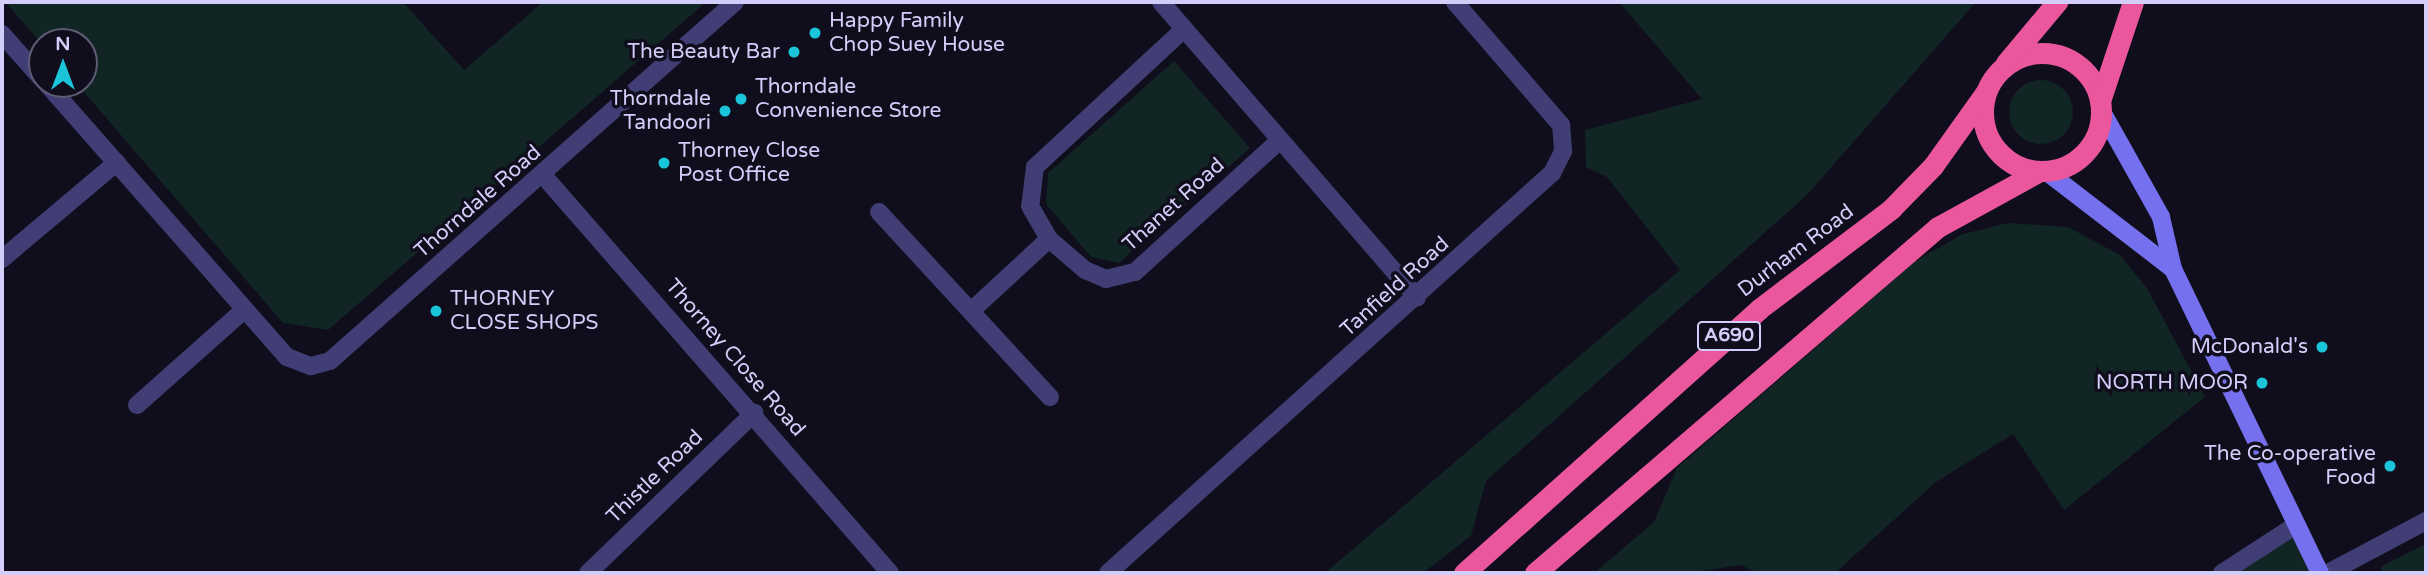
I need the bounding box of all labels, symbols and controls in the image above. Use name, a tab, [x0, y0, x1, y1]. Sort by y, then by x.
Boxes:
place label: Happy Family Chop Suey House	[829, 8, 1005, 58]
marker: Happy Family Chop Suey House	[807, 25, 823, 41]
north arrow	[28, 28, 98, 98]
text: N	[55, 33, 71, 55]
place label: The Beauty Bar	[627, 39, 780, 65]
marker: The Beauty Bar	[786, 44, 802, 60]
place label: Thorndale Convenience Store	[755, 74, 941, 124]
place label: Thorndale Tandoori	[610, 86, 711, 136]
marker: Thorndale Convenience Store	[733, 91, 749, 107]
marker: Thorndale Tandoori	[717, 103, 733, 119]
place label: Thorney Close Post Office	[678, 138, 820, 188]
street label: Thorndale Road	[410, 140, 546, 264]
street label: Thanet Road	[1118, 153, 1230, 257]
marker: Thorney Close Post Office	[656, 155, 672, 171]
street label: Durham Road	[1733, 199, 1859, 303]
street label: Tanfield Road	[1336, 232, 1454, 342]
street label: Thorney Close Road	[660, 274, 810, 442]
place label: THORNEY CLOSE SHOPS	[450, 286, 598, 336]
marker: THORNEY CLOSE SHOPS	[428, 303, 444, 319]
road number: A690	[1696, 320, 1762, 352]
place label: McDonald's	[2191, 334, 2308, 360]
marker: McDonald's	[2314, 339, 2330, 355]
place label: NORTH MOOR	[2096, 370, 2248, 396]
marker: NORTH MOOR	[2254, 375, 2270, 391]
street label: Thistle Road	[602, 425, 708, 529]
place label: The Co-operative Food	[2204, 441, 2376, 491]
marker: The Co-operative Food	[2382, 458, 2398, 474]

